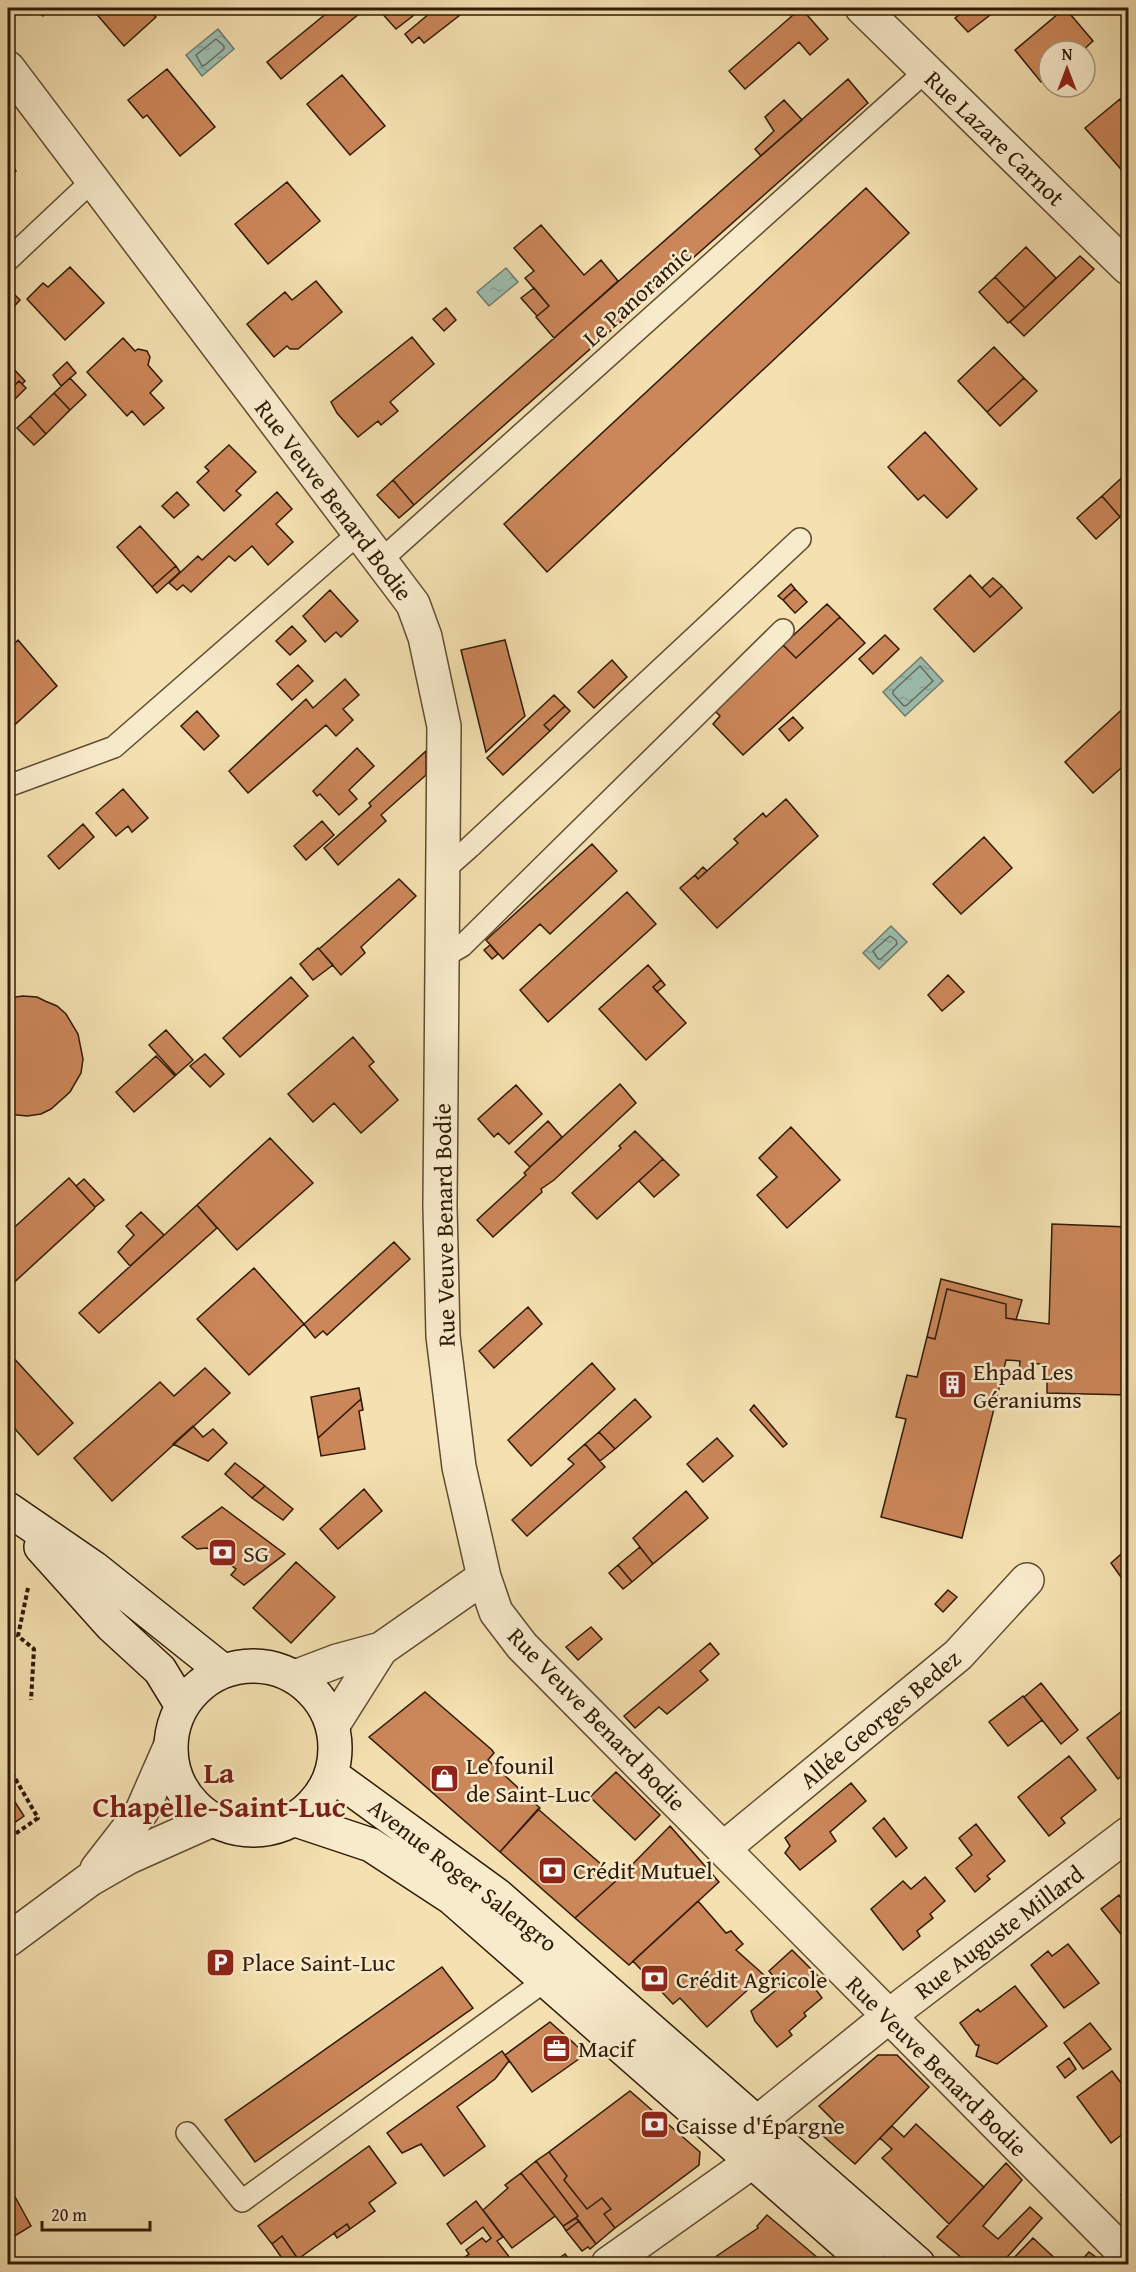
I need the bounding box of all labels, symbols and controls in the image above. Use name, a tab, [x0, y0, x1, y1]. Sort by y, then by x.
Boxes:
north arrow	[1037, 39, 1097, 99]
text: N	[1062, 42, 1073, 66]
street label: Rue Lazare Carnot	[917, 62, 1073, 214]
street label: Le Panoramic	[575, 237, 700, 355]
street label: Rue Veuve Benard Bodie	[247, 392, 421, 608]
street label: Rue Veuve Benard Bodie	[424, 1103, 464, 1347]
place label: Ehpad Les Géraniums	[973, 1354, 1082, 1417]
building icon: Ehpad Les Géraniums	[936, 1369, 968, 1401]
place label: SG	[243, 1536, 269, 1571]
bank icon: SG	[206, 1537, 238, 1569]
street label: Rue Veuve Benard Bodie	[500, 1619, 694, 1819]
street label: Allée Georges Bedez	[792, 1641, 968, 1797]
place label: Le founil de Saint-Luc	[466, 1748, 591, 1811]
district label: La Chapelle-Saint-Luc	[92, 1750, 346, 1828]
shop icon: Le founil de Saint-Luc	[429, 1763, 461, 1795]
street label: Avenue Roger Salengro	[361, 1790, 565, 1960]
place label: Crédit Mutuel	[573, 1853, 713, 1888]
bank icon: Crédit Mutuel	[536, 1854, 568, 1886]
street label: Rue Auguste Millard	[907, 1857, 1091, 2007]
place label: Place Saint-Luc	[242, 1945, 396, 1980]
parking icon: Place Saint-Luc	[205, 1946, 237, 1978]
place label: Crédit Agricole	[676, 1962, 828, 1997]
bank icon: Crédit Agricole	[639, 1963, 671, 1995]
street label: Rue Veuve Benard Bodie	[838, 1967, 1036, 2165]
place label: Macif	[578, 2031, 636, 2066]
office icon: Macif	[541, 2032, 573, 2064]
place label: Caisse d'Épargne	[676, 2108, 845, 2143]
bank icon: Caisse d'Épargne	[639, 2109, 671, 2141]
scale bar	[42, 2194, 150, 2232]
text: 20 m	[51, 2201, 87, 2228]

